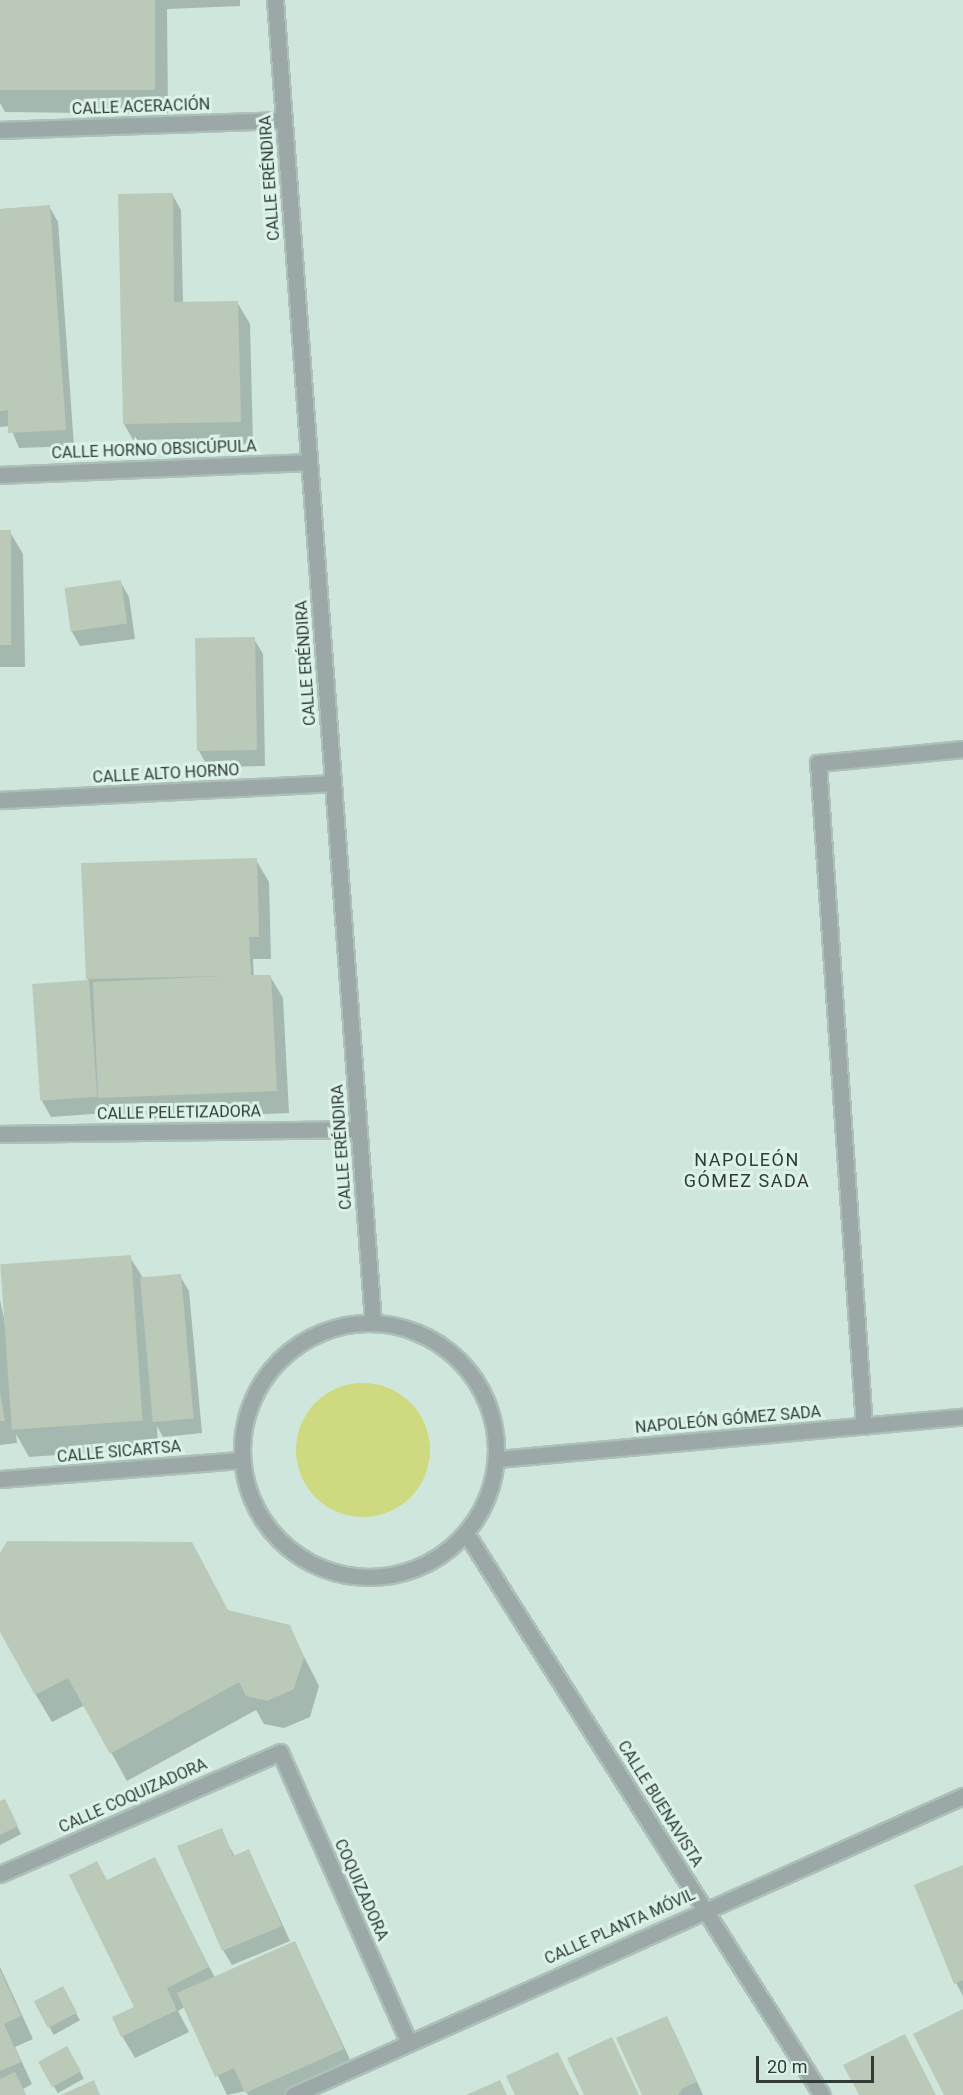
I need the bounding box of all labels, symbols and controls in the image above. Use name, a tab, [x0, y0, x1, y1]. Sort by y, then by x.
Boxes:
street label: CALLE ACERACIÓN	[72, 95, 210, 119]
street label: CALLE ERÉNDIRA	[256, 115, 284, 241]
street label: CALLE HORNO OBSICÚPULA	[51, 437, 257, 463]
street label: CALLE ERÉNDIRA	[292, 600, 320, 726]
street label: CALLE ALTO HORNO	[92, 761, 240, 787]
street label: CALLE ERÉNDIRA	[328, 1084, 356, 1210]
street label: CALLE PELETIZADORA	[97, 1102, 261, 1124]
district label: NAPOLEÓN GÓMEZ SADA	[684, 1150, 810, 1192]
street label: NAPOLEÓN GÓMEZ SADA	[634, 1402, 822, 1438]
street label: CALLE SICARTSA	[56, 1437, 182, 1467]
street label: CALLE BUENAVISTA	[613, 1737, 707, 1871]
street label: CALLE COQUIZADORA	[56, 1755, 210, 1837]
street label: COQUIZADORA	[330, 1836, 392, 1944]
street label: CALLE PLANTA MÓVIL	[542, 1885, 698, 1969]
scale bar	[759, 2044, 878, 2082]
text: 20 m	[767, 2056, 807, 2077]

